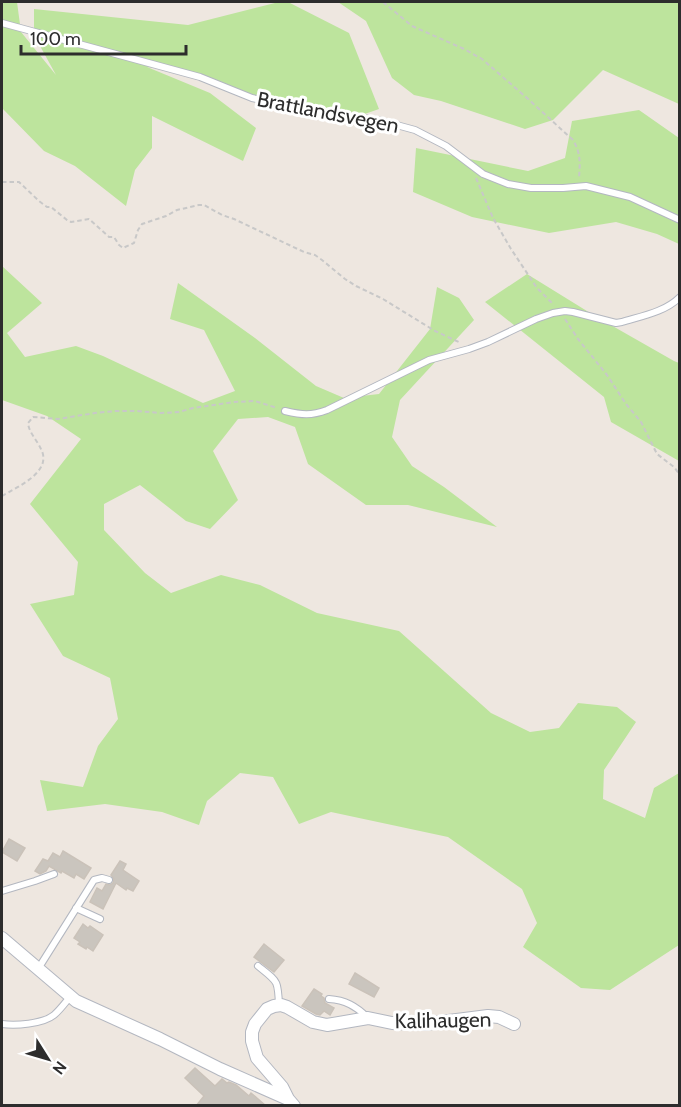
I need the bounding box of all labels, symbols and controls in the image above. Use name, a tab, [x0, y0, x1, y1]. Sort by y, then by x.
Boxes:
scale bar	[21, 18, 186, 56]
text: 100 m	[30, 28, 81, 50]
street label: Brattlandsvegen	[255, 86, 401, 138]
street label: Kalihaugen	[394, 1007, 492, 1033]
north arrow	[18, 1029, 78, 1089]
text: N	[49, 1057, 71, 1078]

